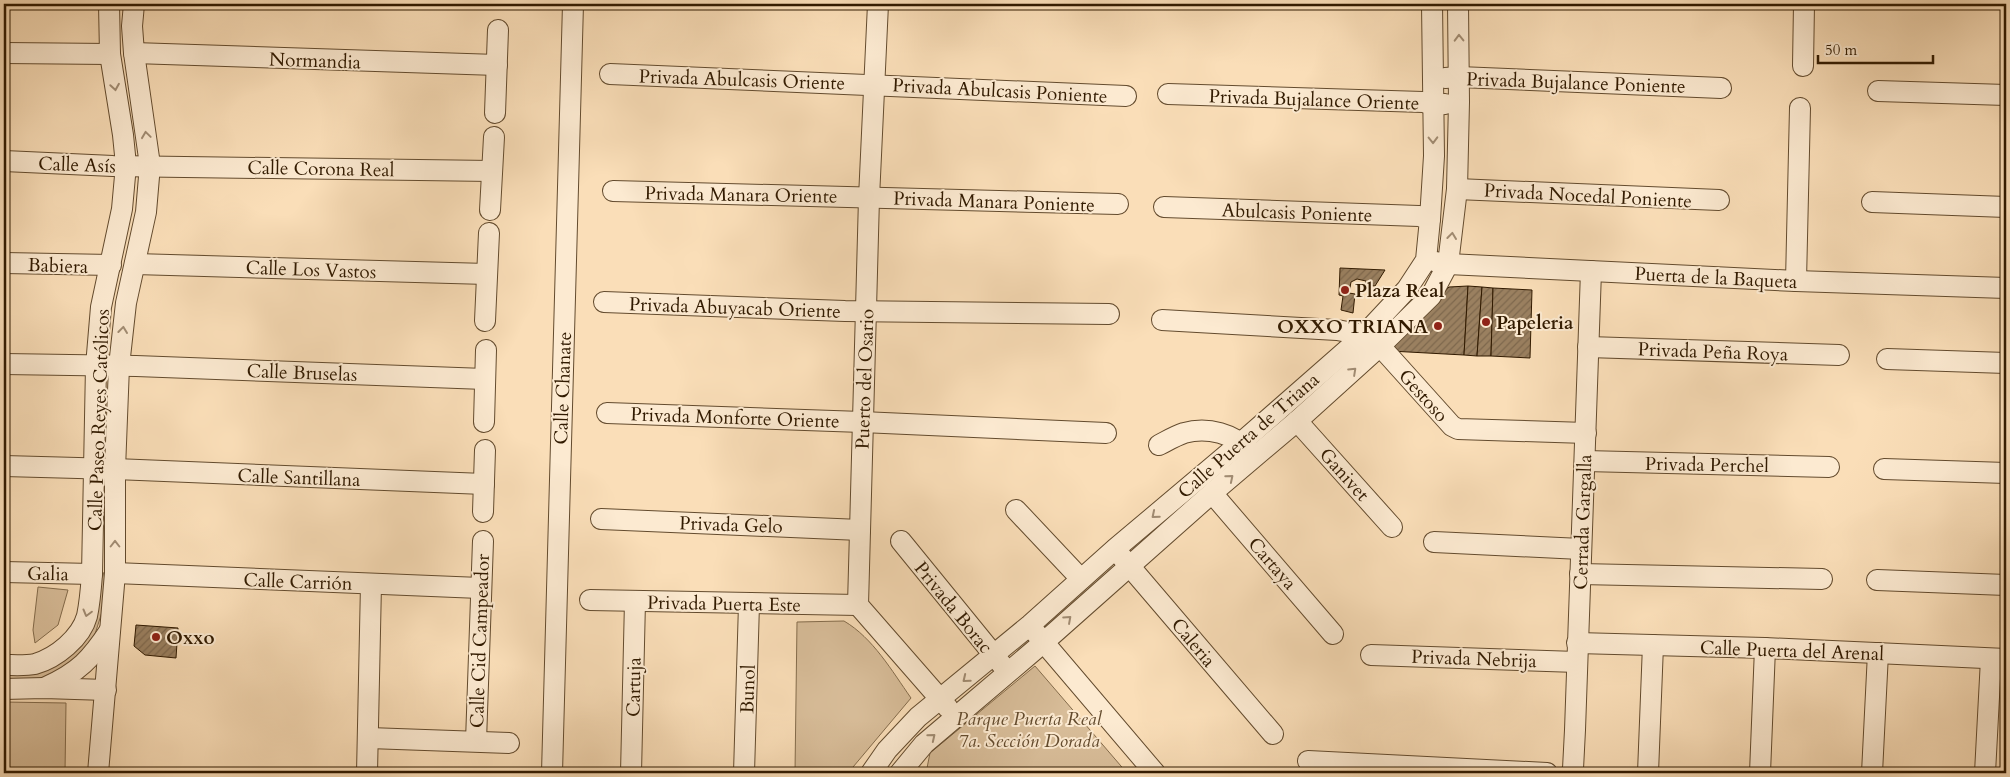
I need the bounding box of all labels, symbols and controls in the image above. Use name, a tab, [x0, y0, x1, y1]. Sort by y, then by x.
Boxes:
scale bar	[1818, 32, 1932, 64]
one-way arrow	[1453, 34, 1464, 42]
text: 50 m	[1825, 40, 1857, 60]
street label: Normandia	[268, 46, 361, 76]
street label: Privada Abulcasis Oriente	[638, 63, 846, 97]
street label: Privada Bujalance Poniente	[1466, 66, 1686, 100]
street label: Privada Abulcasis Poniente	[892, 72, 1108, 110]
one-way arrow	[110, 83, 120, 91]
street label: Privada Bujalance Oriente	[1208, 83, 1420, 117]
one-way arrow	[141, 130, 152, 138]
one-way arrow	[1428, 136, 1439, 144]
street label: Calle Asís	[38, 151, 116, 179]
street label: Calle Corona Real	[247, 155, 395, 183]
street label: Privada Nocedal Poniente	[1483, 178, 1693, 214]
street label: Privada Manara Oriente	[644, 180, 838, 210]
street label: Privada Manara Poniente	[893, 185, 1095, 219]
street label: Abulcasis Poniente	[1221, 197, 1373, 229]
one-way arrow	[1446, 231, 1456, 240]
street label: Babiera	[27, 252, 89, 280]
street label: Calle Los Vastos	[245, 255, 377, 285]
street label: Puerta de la Baqueta	[1634, 261, 1798, 295]
place label: Plaza Real	[1355, 278, 1445, 304]
marker: Plaza Real	[1339, 284, 1351, 296]
street label: Privada Abuyacab Oriente	[629, 291, 841, 325]
street label: Calle Paseo Reyes Católicos	[82, 308, 116, 532]
street label: Puerto del Osario	[850, 308, 880, 450]
place label: Papeleria	[1496, 310, 1574, 336]
place label: OXXO TRIANA	[1277, 314, 1429, 340]
marker: Papeleria	[1480, 316, 1492, 328]
marker: OXXO TRIANA	[1432, 320, 1444, 332]
one-way arrow	[117, 325, 128, 333]
street label: Calle Chanate	[548, 331, 578, 445]
street label: Privada Peña Roya	[1637, 336, 1789, 368]
street label: Calle Bruselas	[246, 358, 358, 388]
street label: Gestoso	[1393, 364, 1454, 428]
street label: Calle Puerta de Triana	[1172, 367, 1325, 505]
one-way arrow	[1347, 368, 1356, 377]
street label: Privada Monforte Oriente	[630, 401, 840, 435]
street label: Ganivet	[1313, 442, 1375, 507]
street label: Privada Perchel	[1645, 451, 1769, 479]
street label: Cerrada Gargalla	[1568, 454, 1598, 590]
street label: Calle Santillana	[237, 463, 361, 493]
one-way arrow	[1224, 475, 1233, 483]
street label: Privada Gelo	[679, 510, 783, 540]
one-way arrow	[1152, 510, 1161, 518]
street label: Cartaya	[1242, 532, 1302, 596]
one-way arrow	[110, 540, 120, 548]
street label: Calle Cid Campeador	[464, 553, 496, 729]
street label: Privada Borac	[908, 556, 999, 659]
street label: Galia	[27, 561, 69, 587]
street label: Calle Carrión	[243, 567, 353, 597]
street label: Privada Puerta Este	[647, 590, 801, 618]
one-way arrow	[82, 608, 92, 617]
street label: Caleria	[1165, 613, 1221, 673]
one-way arrow	[1063, 616, 1072, 625]
place label: Oxxo	[166, 625, 215, 651]
marker: Oxxo	[150, 631, 162, 643]
street label: Calle Puerta del Arenal	[1699, 635, 1885, 667]
street label: Privada Nebrija	[1411, 644, 1537, 674]
street label: Cartuja	[620, 657, 648, 717]
street label: Bunol	[734, 664, 762, 714]
one-way arrow	[962, 673, 971, 682]
park label: Parque Puerta Real 7a. Sección Dorada	[956, 706, 1102, 754]
one-way arrow	[926, 734, 935, 742]

